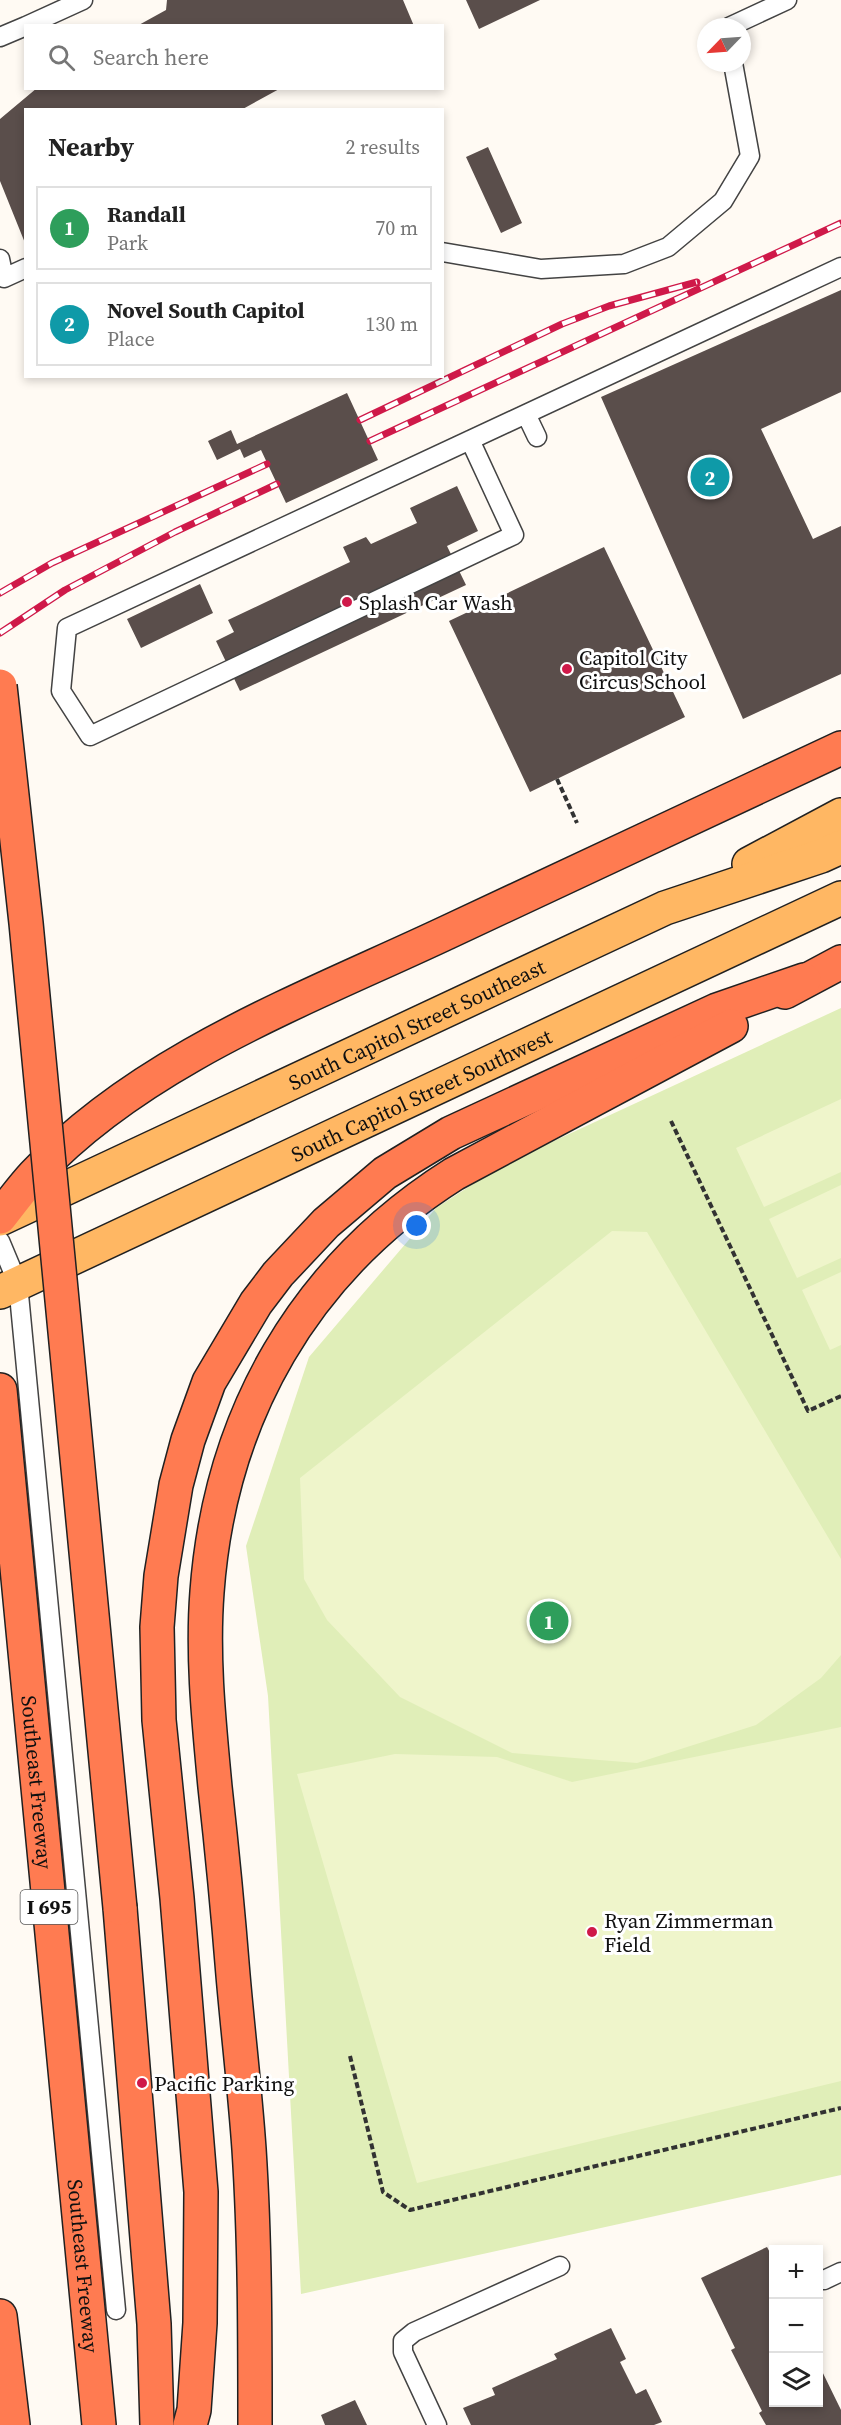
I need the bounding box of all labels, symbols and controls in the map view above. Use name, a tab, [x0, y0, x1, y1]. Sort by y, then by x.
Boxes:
north arrow	[697, 18, 751, 72]
search box	[24, 24, 444, 90]
icon: search	[45, 41, 78, 74]
text: Search here	[93, 42, 209, 72]
text: Nearby	[48, 129, 134, 165]
text: 2 results	[345, 133, 420, 161]
text: Randall	[107, 199, 186, 229]
text: 1	[64, 214, 75, 242]
text: 70 m	[375, 214, 418, 242]
text: Park	[107, 229, 148, 257]
text: Novel South Capitol	[107, 295, 305, 325]
text: 2	[64, 310, 75, 338]
text: 130 m	[365, 310, 418, 338]
text: Place	[107, 325, 155, 353]
pin: 2	[690, 454, 730, 500]
place label: Splash Car Wash	[359, 588, 513, 617]
marker: Splash Car Wash	[340, 595, 354, 609]
place label: Capitol City Circus School	[579, 643, 706, 696]
marker: Capitol City Circus School	[560, 662, 574, 676]
street label: South Capitol Street Southeast	[284, 952, 550, 1097]
street label: South Capitol Street Southwest	[286, 1021, 556, 1168]
your location	[402, 1211, 431, 1240]
pin: 1	[530, 1598, 568, 1644]
street label: Southeast Freeway	[15, 1694, 60, 1871]
road number: I 695	[20, 1890, 78, 1924]
place label: Ryan Zimmerman Field	[604, 1906, 774, 1959]
marker: Ryan Zimmerman Field	[585, 1925, 599, 1939]
place label: Pacific Parking	[154, 2069, 295, 2098]
marker: Pacific Parking	[135, 2076, 149, 2090]
street label: Southeast Freeway	[61, 2178, 107, 2354]
map controls	[769, 2245, 823, 2407]
button: +	[769, 2245, 823, 2299]
button: −	[769, 2299, 823, 2353]
button: layers	[769, 2353, 823, 2407]

